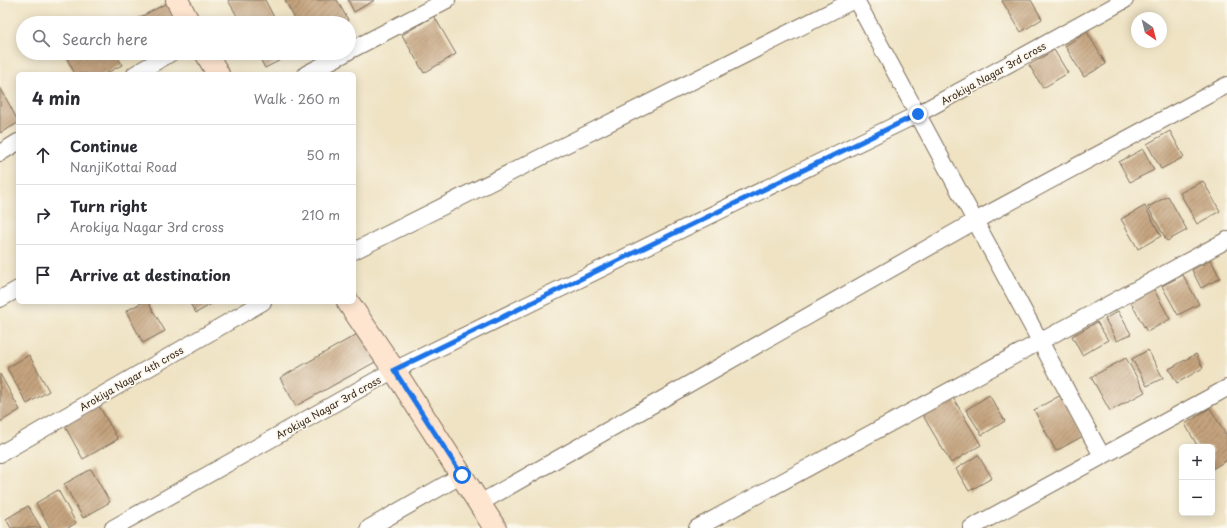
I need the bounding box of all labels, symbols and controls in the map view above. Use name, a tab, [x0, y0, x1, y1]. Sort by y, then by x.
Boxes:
north arrow	[1131, 12, 1167, 48]
search box	[16, 16, 356, 60]
icon: search	[30, 27, 52, 49]
text: Search here	[62, 27, 148, 50]
street label: Arokiya Nagar 3rd cross	[938, 38, 1049, 108]
text: 4 min	[32, 85, 80, 111]
text: Walk · 260 m	[254, 89, 340, 108]
route end	[909, 105, 927, 123]
text: Continue	[70, 134, 138, 157]
icon: ahead	[32, 144, 54, 166]
text: 50 m	[306, 145, 340, 164]
text: NanjiKottai Road	[70, 157, 177, 176]
text: Turn right	[70, 194, 147, 217]
icon: right	[32, 204, 54, 226]
text: 210 m	[301, 205, 340, 224]
text: Arokiya Nagar 3rd cross	[70, 217, 224, 236]
text: Arrive at destination	[70, 263, 231, 286]
icon: arrive	[32, 264, 54, 286]
street label: Arokiya Nagar 4th cross	[76, 342, 186, 414]
street label: Arokiya Nagar 3rd cross	[273, 372, 384, 442]
map controls	[1179, 444, 1215, 516]
button: +	[1179, 444, 1215, 480]
route start	[453, 466, 471, 484]
button: −	[1179, 480, 1215, 516]

